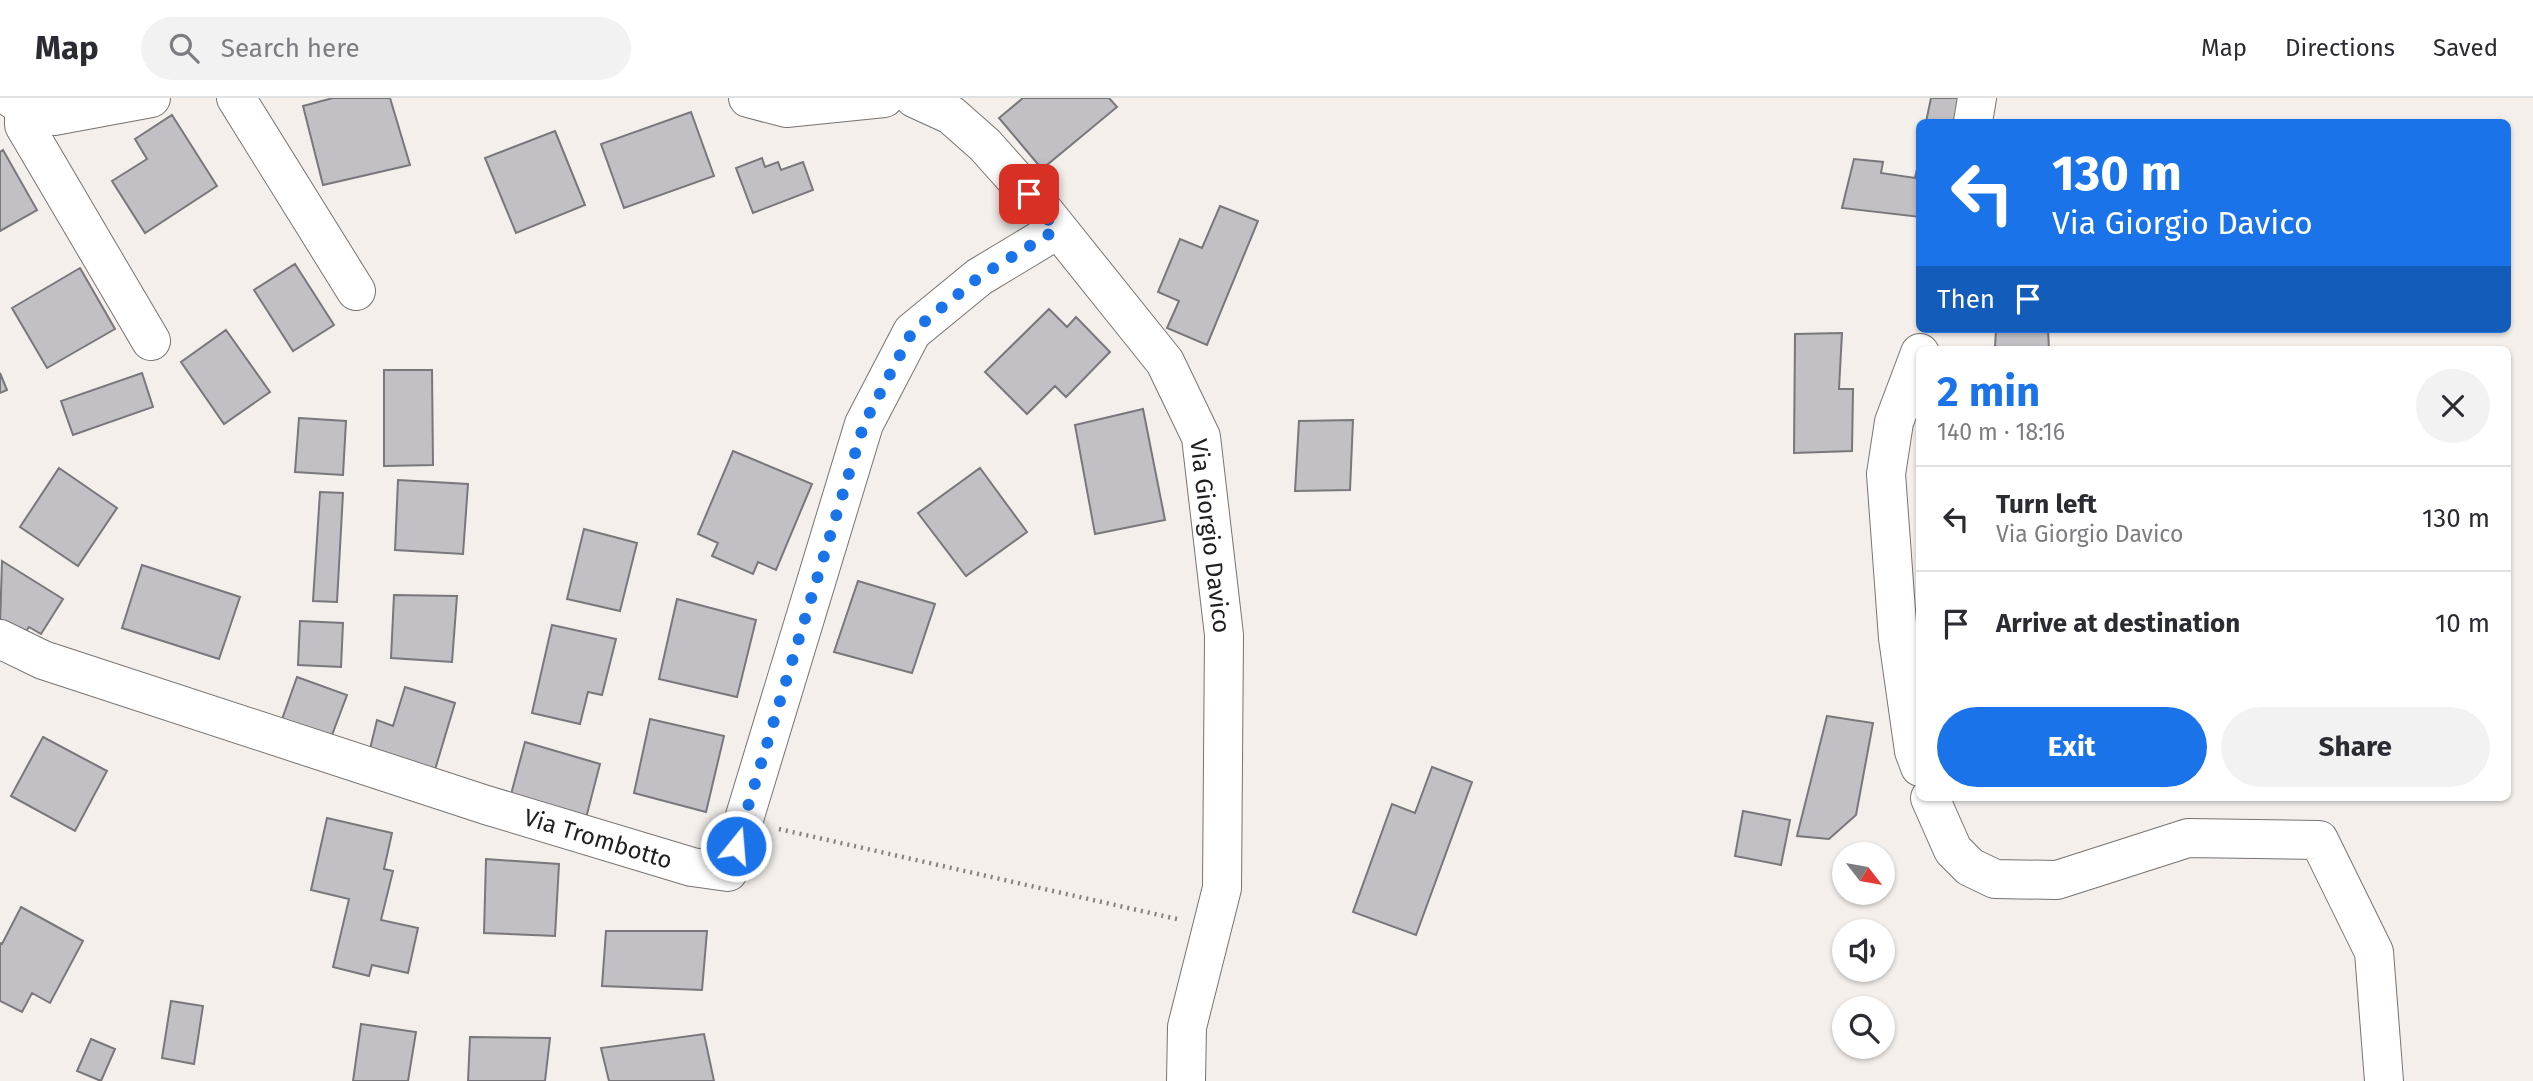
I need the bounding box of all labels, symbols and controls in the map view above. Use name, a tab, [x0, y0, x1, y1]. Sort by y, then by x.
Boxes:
search box	[141, 17, 631, 80]
text: Map	[35, 28, 99, 68]
icon: search	[165, 29, 203, 67]
text: Search here	[221, 33, 360, 64]
text: Map	[2201, 34, 2247, 62]
text: Directions	[2285, 34, 2395, 62]
text: Saved	[2433, 34, 2498, 62]
text: 130 m	[2052, 144, 2182, 203]
icon: left	[1937, 147, 2028, 238]
pin	[999, 164, 1059, 224]
icon: arrive	[1010, 175, 1048, 213]
text: Via Giorgio Davico	[2052, 204, 2313, 242]
icon: arrive	[2009, 280, 2047, 318]
text: Then	[1937, 284, 1995, 315]
text: 2 min	[1937, 367, 2040, 417]
button: close	[2416, 369, 2490, 443]
text: 140 m · 18:16	[1937, 418, 2065, 446]
street label: Via Giorgio Davico	[1184, 437, 1236, 635]
text: Turn left	[1996, 489, 2097, 520]
icon: left	[1937, 500, 1975, 538]
text: 130 m	[2422, 503, 2490, 534]
text: Via Giorgio Davico	[1996, 520, 2183, 548]
icon: arrive	[1937, 605, 1975, 643]
text: Arrive at destination	[1996, 608, 2240, 639]
text: 10 m	[2435, 608, 2490, 639]
button: Exit	[1937, 707, 2207, 787]
button: Share	[2221, 707, 2490, 787]
street label: Via Trombotto	[520, 803, 676, 875]
position arrow	[699, 809, 773, 883]
north arrow	[1832, 842, 1895, 905]
map controls	[1832, 842, 1895, 1059]
button: sound	[1832, 919, 1895, 982]
button: search	[1832, 996, 1895, 1059]

